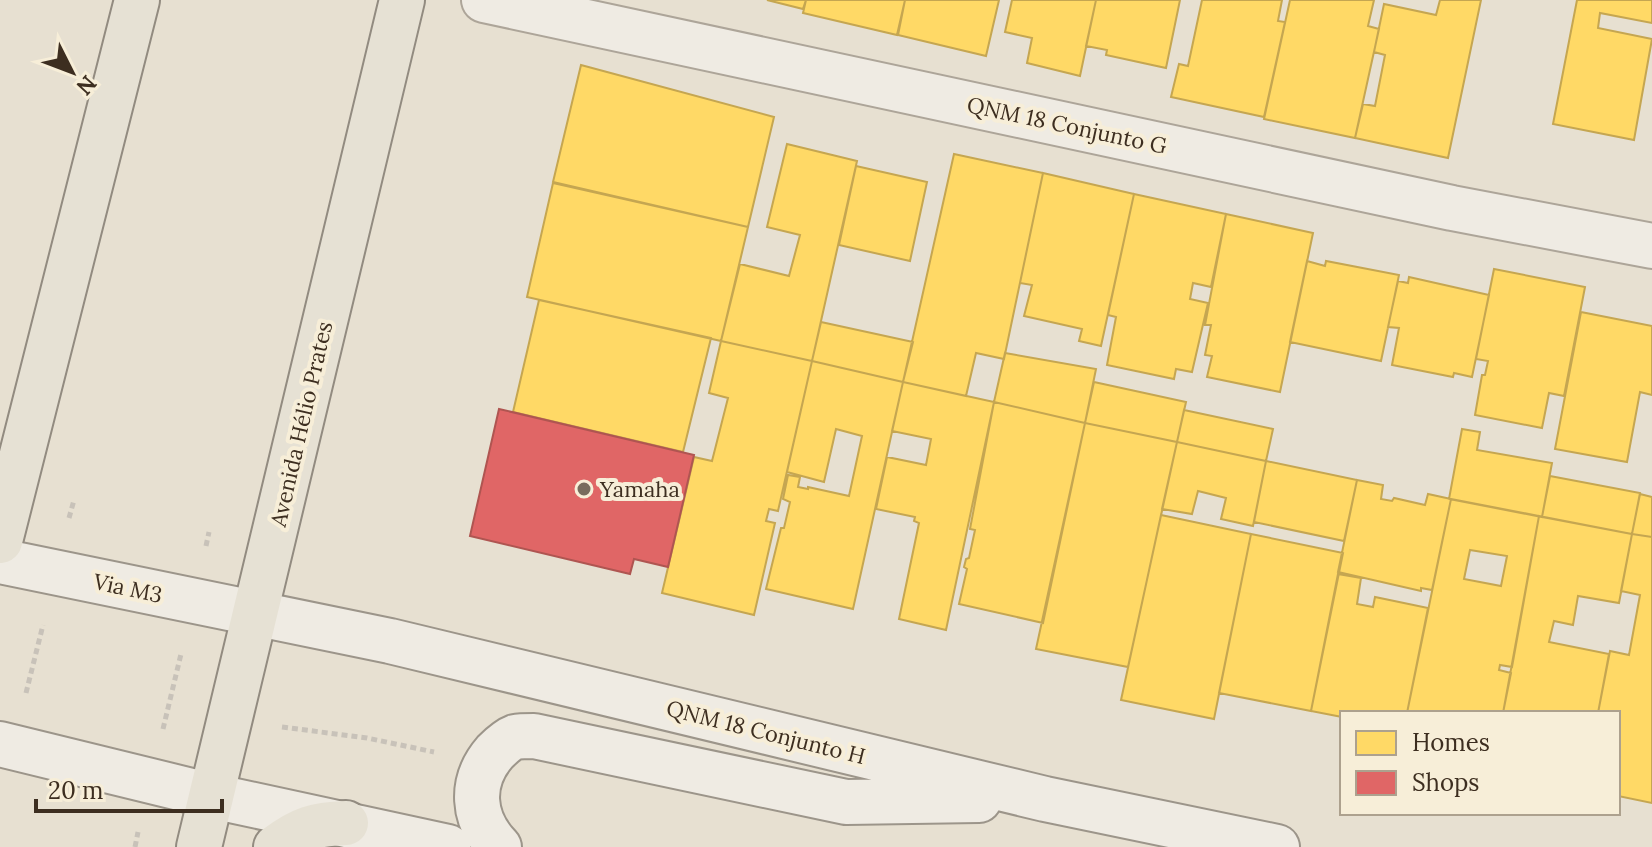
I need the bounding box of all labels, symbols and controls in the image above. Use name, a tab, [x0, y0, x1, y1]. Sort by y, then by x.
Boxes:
north arrow	[32, 32, 112, 112]
text: N	[71, 70, 103, 101]
street label: QNM 18 Conjunto G	[964, 90, 1170, 160]
street label: Avenida Hélio Prates	[264, 319, 338, 530]
place label: Yamaha	[599, 475, 680, 503]
marker: Yamaha	[575, 480, 593, 498]
street label: Via M3	[90, 567, 165, 609]
street label: QNM 18 Conjunto H	[664, 694, 868, 770]
legend	[1340, 711, 1620, 815]
text: Homes	[1412, 727, 1490, 758]
scale bar	[36, 763, 222, 813]
text: Shops	[1412, 767, 1479, 798]
text: 20 m	[48, 775, 104, 806]

